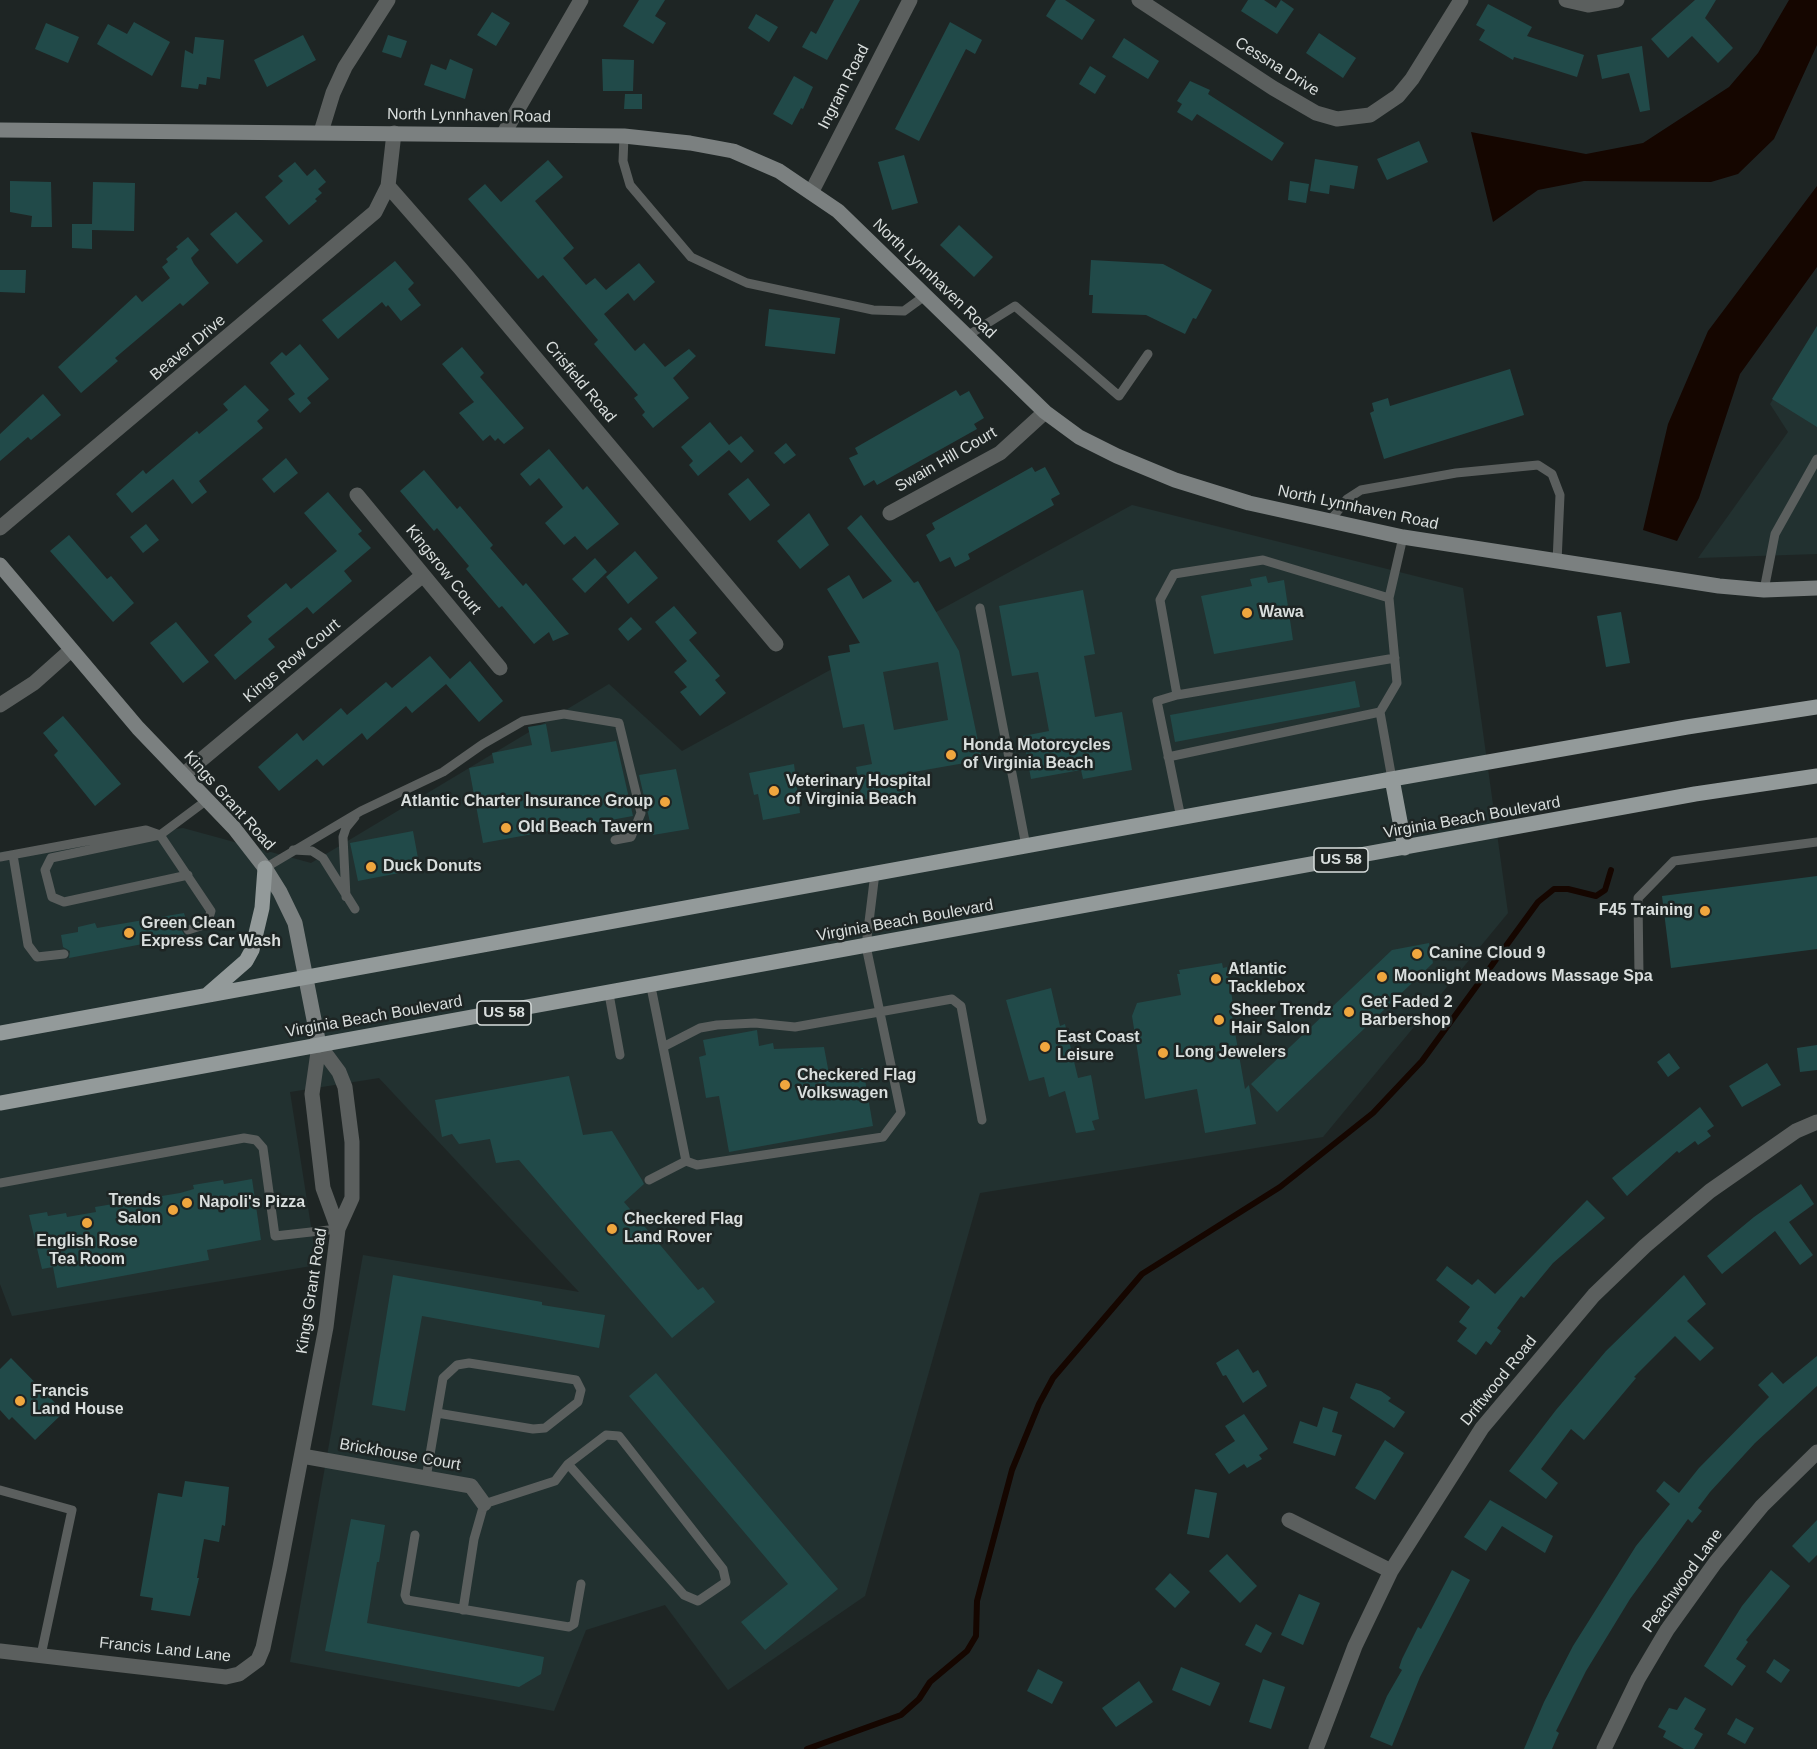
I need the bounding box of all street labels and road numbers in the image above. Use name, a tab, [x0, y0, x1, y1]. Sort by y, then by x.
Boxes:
street label: Cessna Drive	[1231, 33, 1323, 101]
street label: Ingram Road	[814, 41, 874, 133]
street label: North Lynnhaven Road	[387, 105, 551, 127]
street label: North Lynnhaven Road	[868, 215, 1000, 343]
street label: Beaver Drive	[146, 311, 230, 385]
street label: Crisfield Road	[540, 337, 620, 427]
street label: Swain Hill Court	[892, 423, 1000, 497]
street label: North Lynnhaven Road	[1276, 482, 1440, 534]
street label: Kingsrow Court	[401, 521, 485, 619]
street label: Kings Row Court	[240, 615, 344, 707]
street label: Kings Grant Road	[179, 747, 279, 855]
street label: Virginia Beach Boulevard	[1382, 793, 1562, 843]
road number: US 58	[1314, 848, 1368, 872]
street label: Virginia Beach Boulevard	[815, 896, 995, 946]
street label: Virginia Beach Boulevard	[284, 992, 464, 1042]
road number: US 58	[477, 1001, 531, 1025]
street label: Kings Grant Road	[293, 1227, 331, 1355]
street label: Driftwood Road	[1457, 1332, 1541, 1430]
street label: Brickhouse Court	[338, 1435, 462, 1475]
street label: Peachwood Lane	[1639, 1525, 1727, 1637]
street label: Francis Land Lane	[98, 1634, 232, 1666]

